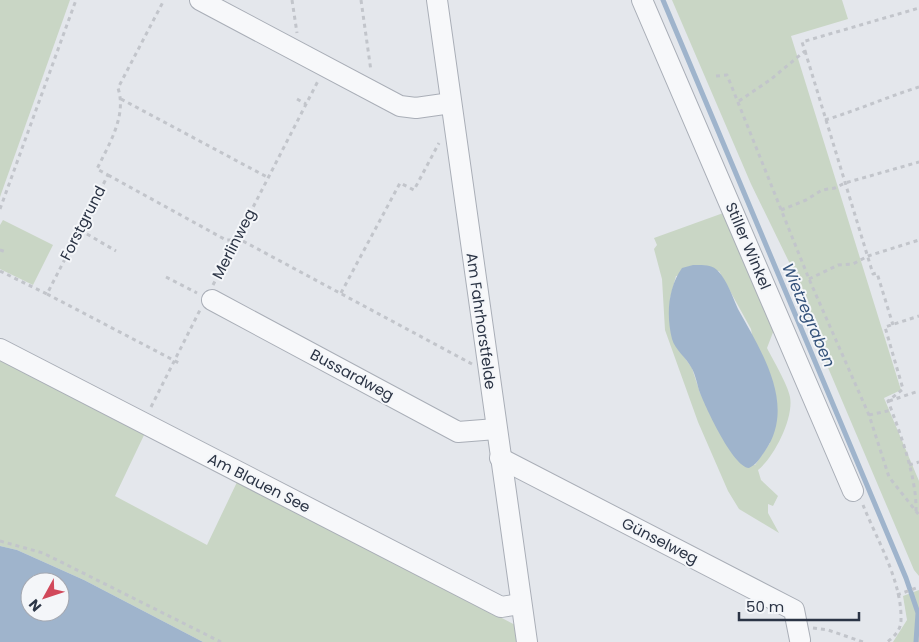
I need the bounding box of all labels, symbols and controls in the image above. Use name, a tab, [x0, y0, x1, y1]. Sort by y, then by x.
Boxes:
street label: Forstgrund	[55, 182, 110, 264]
street label: Stiller Winkel	[721, 199, 776, 293]
street label: Merlinweg	[207, 205, 260, 283]
street label: Am Fahrhorstfelde	[461, 251, 501, 391]
water label: Wietzegraben	[776, 260, 841, 371]
street label: Bussardweg	[307, 344, 398, 405]
street label: Am Blauen See	[204, 448, 314, 517]
street label: Günselweg	[618, 512, 702, 569]
north arrow	[20, 572, 70, 622]
scale bar	[739, 590, 859, 622]
text: N	[24, 595, 46, 616]
text: 50 m	[746, 596, 784, 617]

